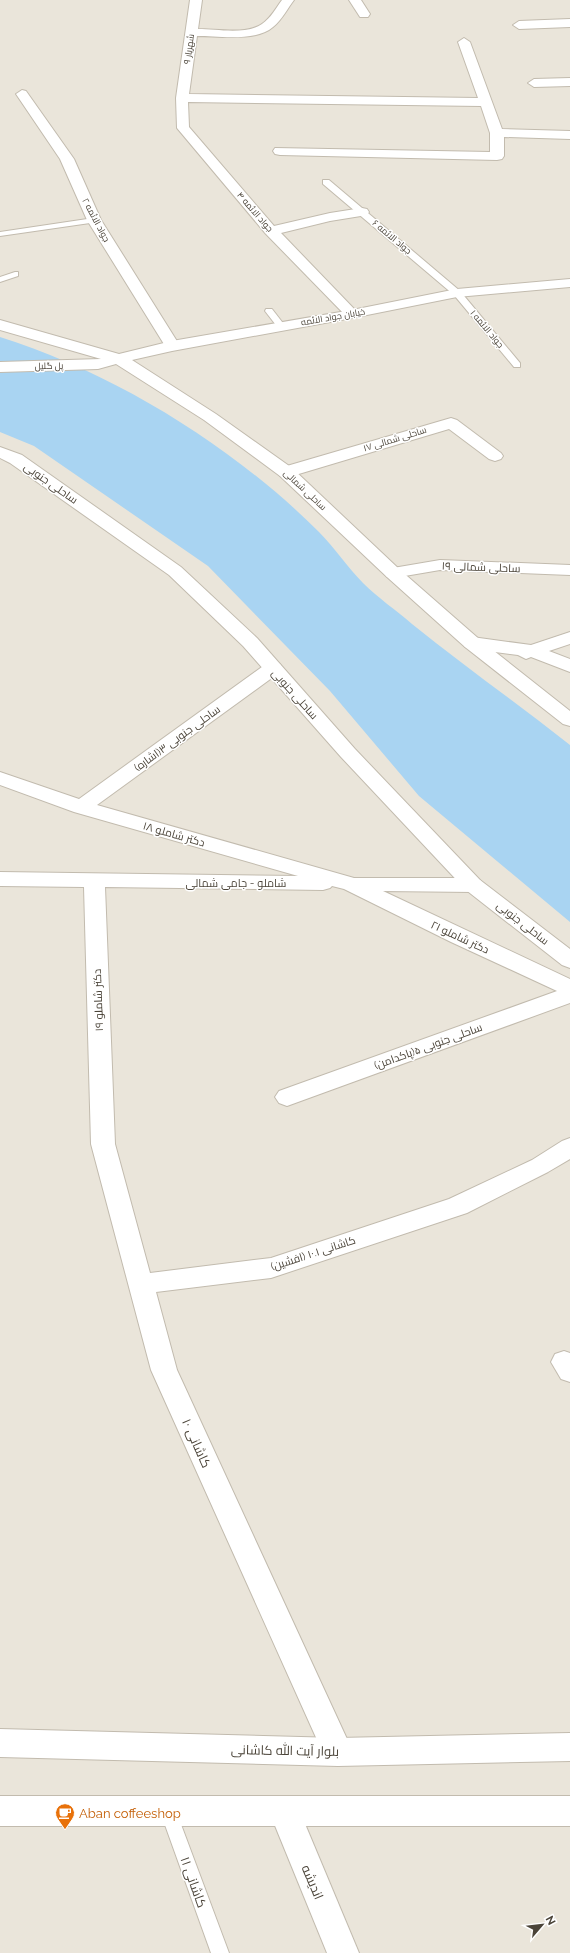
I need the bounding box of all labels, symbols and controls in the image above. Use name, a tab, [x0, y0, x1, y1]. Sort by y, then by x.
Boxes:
street label: شهریار ۹	[182, 33, 196, 65]
street label: جواد الائمه ۴	[235, 190, 275, 234]
street label: جواد الائمه ۲	[80, 196, 112, 244]
street label: جواد الائمه ۶	[370, 218, 414, 256]
street label: خیابان جواد الائمه	[300, 306, 366, 328]
street label: جواد الائمه ۱	[468, 308, 506, 350]
street label: پل گلیل	[35, 361, 64, 372]
street label: ساحلی شمالی ۱۷	[362, 425, 428, 453]
street label: ساحلی جنوبی	[21, 460, 80, 507]
street label: ساحلی شمالی	[282, 468, 328, 512]
street label: ساحلی شمالی ۱۹	[441, 560, 521, 575]
street label: ساحلی جنوبی	[269, 667, 320, 722]
street label: ساحلی جنوبی ۳(اشاره)	[132, 703, 223, 774]
street label: دکتر شاملو ۱۸	[141, 819, 206, 850]
street label: شاملو - جامی شمالی	[186, 877, 286, 890]
street label: ساحلی جنوبی	[494, 899, 551, 948]
street label: دکتر شاملو ۲۱	[429, 918, 491, 957]
street label: دکتر شاملو ۱۹	[91, 968, 106, 1031]
street label: ساحلی جنوبی ۵(پاکدامن)	[372, 1021, 484, 1072]
street label: کاشانی ۱۰.۱ (افشین)	[269, 1234, 357, 1273]
street label: کاشانی ۱۰	[179, 1416, 214, 1470]
street label: بلوار آیت الله کاشانی	[231, 1741, 339, 1759]
cafe icon: Aban coffeeshop	[54, 1802, 76, 1830]
place label: Aban coffeeshop	[79, 1806, 181, 1821]
street label: کاشانی ۱۱	[177, 1855, 210, 1910]
street label: اندیشه	[299, 1863, 326, 1902]
north arrow	[522, 1905, 562, 1945]
text: N	[543, 1914, 558, 1927]

